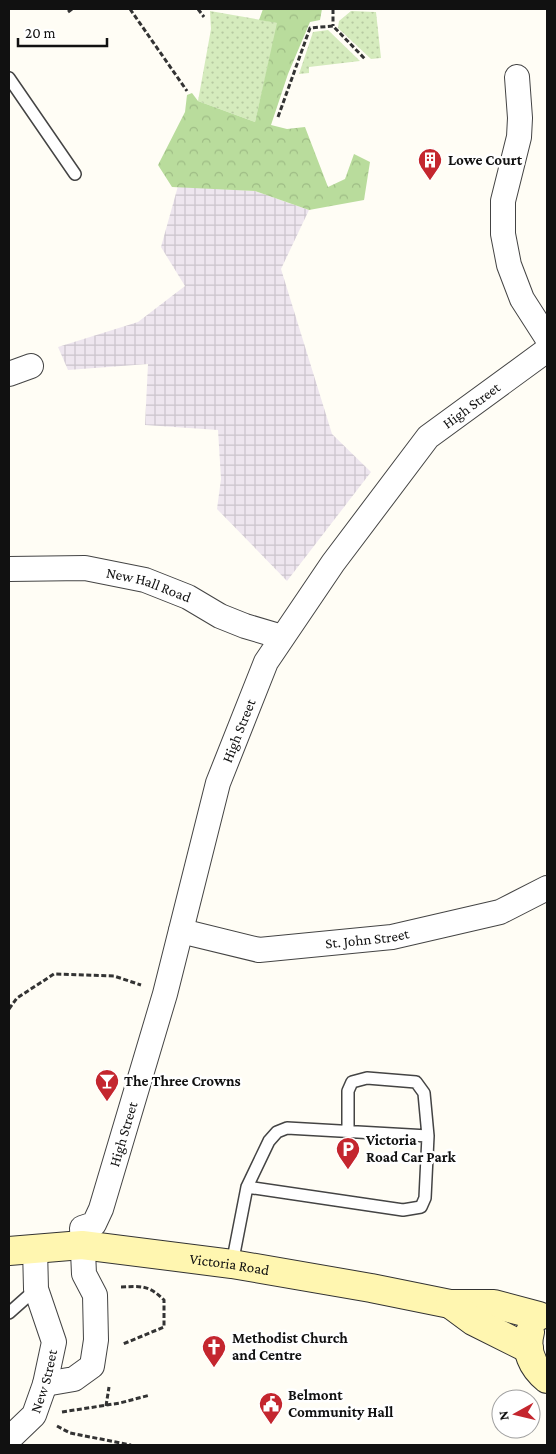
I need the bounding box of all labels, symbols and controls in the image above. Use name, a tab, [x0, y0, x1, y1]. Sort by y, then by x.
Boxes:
scale bar	[18, 15, 106, 47]
text: 20 m	[25, 25, 56, 41]
building icon: Lowe Court	[417, 147, 443, 181]
place label: Lowe Court	[448, 152, 523, 168]
street label: High Street	[440, 378, 504, 432]
street label: New Hall Road	[105, 564, 193, 605]
street label: High Street	[219, 696, 259, 765]
street label: St. John Street	[324, 925, 412, 951]
bar icon: The Three Crowns	[94, 1068, 120, 1102]
place label: The Three Crowns	[124, 1073, 241, 1089]
street label: High Street	[106, 1099, 141, 1169]
place label: Victoria Road Car Park	[365, 1132, 457, 1165]
parking icon: Victoria Road Car Park	[335, 1136, 361, 1170]
street label: Victoria Road	[189, 1251, 271, 1278]
place label: Methodist Church and Centre	[232, 1330, 348, 1363]
church icon: Methodist Church and Centre	[201, 1334, 227, 1368]
street label: New Street	[27, 1347, 60, 1415]
place label: Belmont Community Hall	[288, 1387, 394, 1420]
north arrow	[491, 1389, 541, 1439]
public building icon: Belmont Community Hall	[258, 1391, 284, 1425]
text: N	[494, 1410, 512, 1422]

